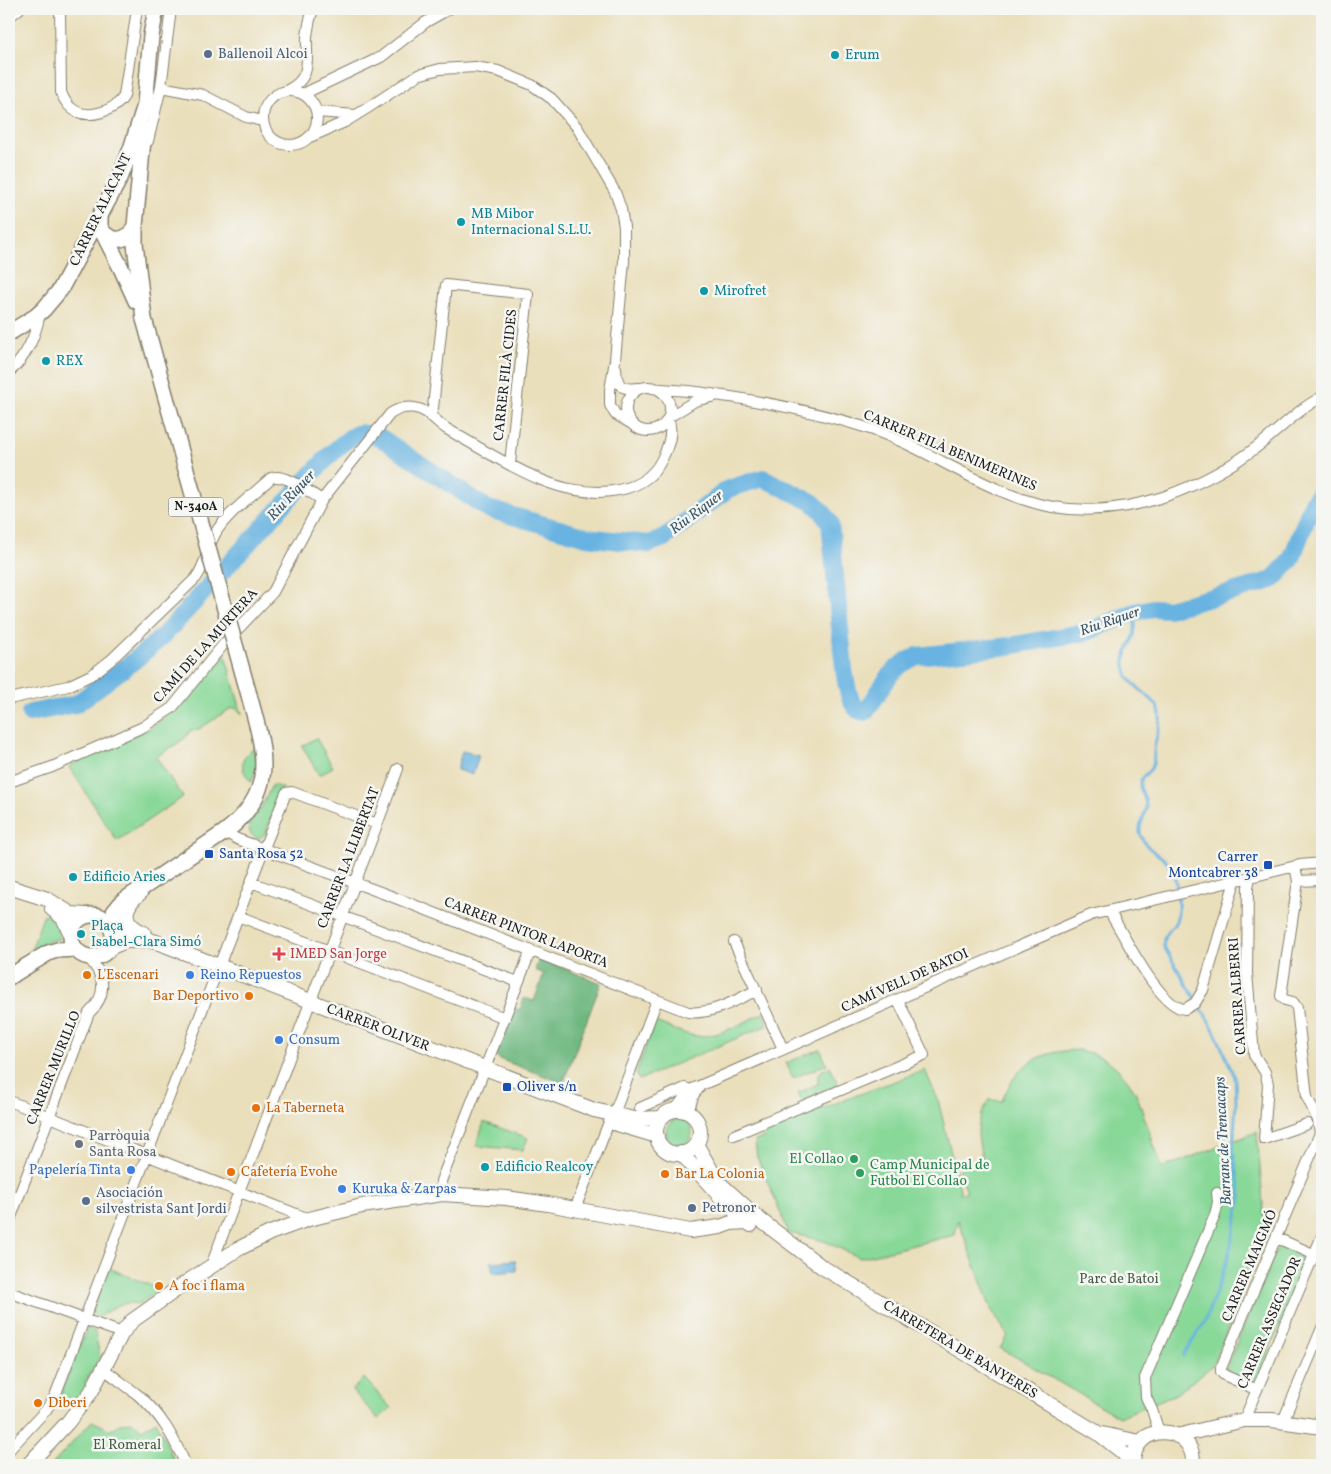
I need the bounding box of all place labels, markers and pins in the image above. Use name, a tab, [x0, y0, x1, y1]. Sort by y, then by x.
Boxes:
place label: Ballenoil Alcoi	[218, 45, 308, 64]
place label: Erum	[845, 46, 880, 65]
marker: Ballenoil Alcoi	[202, 48, 214, 60]
marker: Erum	[829, 49, 841, 61]
place label: MB Mibor Internacional S.L.U.	[471, 205, 591, 240]
marker: MB Mibor Internacional S.L.U.	[455, 216, 467, 228]
place label: Mirofret	[714, 282, 767, 301]
marker: Mirofret	[698, 285, 710, 297]
place label: REX	[56, 352, 83, 371]
marker: REX	[40, 355, 52, 367]
place label: Santa Rosa 52	[219, 845, 304, 864]
marker: Santa Rosa 52	[203, 848, 215, 860]
place label: Carrer Montcabrer 38	[1168, 848, 1258, 883]
marker: Carrer Montcabrer 38	[1262, 859, 1274, 871]
place label: Edificio Aries	[83, 868, 166, 887]
marker: Edificio Aries	[67, 871, 79, 883]
place label: Plaça Isabel-Clara Simó	[91, 917, 201, 952]
marker: Plaça Isabel-Clara Simó	[75, 928, 87, 940]
place label: IMED San Jorge	[290, 945, 387, 964]
marker: IMED San Jorge	[272, 947, 286, 961]
place label: L'Escenari	[97, 966, 159, 985]
place label: Reino Repuestos	[200, 966, 301, 985]
marker: L'Escenari	[81, 969, 93, 981]
marker: Reino Repuestos	[184, 969, 196, 981]
place label: Bar Deportivo	[153, 987, 239, 1006]
marker: Bar Deportivo	[243, 990, 255, 1002]
place label: Consum	[289, 1031, 340, 1050]
marker: Consum	[273, 1034, 285, 1046]
place label: Oliver s/n	[517, 1078, 577, 1097]
marker: Oliver s/n	[501, 1081, 513, 1093]
place label: La Taberneta	[266, 1099, 345, 1118]
marker: La Taberneta	[250, 1102, 262, 1114]
place label: Parròquia Santa Rosa	[89, 1127, 156, 1162]
marker: Parròquia Santa Rosa	[73, 1138, 85, 1150]
place label: El Collao	[789, 1150, 844, 1169]
marker: El Collao	[848, 1153, 860, 1165]
place label: Camp Municipal de Futbol El Collao	[870, 1156, 990, 1191]
place label: Edificio Realcoy	[495, 1158, 594, 1177]
place label: Papelería Tinta	[29, 1161, 121, 1180]
marker: Edificio Realcoy	[479, 1161, 491, 1173]
place label: Cafetería Evohe	[241, 1163, 338, 1182]
marker: Papelería Tinta	[125, 1164, 137, 1176]
place label: Bar La Colonia	[675, 1165, 765, 1184]
marker: Cafetería Evohe	[225, 1166, 237, 1178]
marker: Camp Municipal de Futbol El Collao	[854, 1167, 866, 1179]
marker: Bar La Colonia	[659, 1168, 671, 1180]
place label: Kuruka & Zarpas	[352, 1180, 456, 1199]
marker: Kuruka & Zarpas	[336, 1183, 348, 1195]
place label: Asociación silvestrista Sant Jordi	[96, 1184, 227, 1219]
marker: Asociación silvestrista Sant Jordi	[80, 1195, 92, 1207]
place label: Petronor	[702, 1199, 757, 1218]
marker: Petronor	[686, 1202, 698, 1214]
place label: A foc i flama	[169, 1277, 245, 1296]
marker: A foc i flama	[153, 1280, 165, 1292]
place label: Diberi	[48, 1394, 87, 1413]
marker: Diberi	[32, 1397, 44, 1409]

